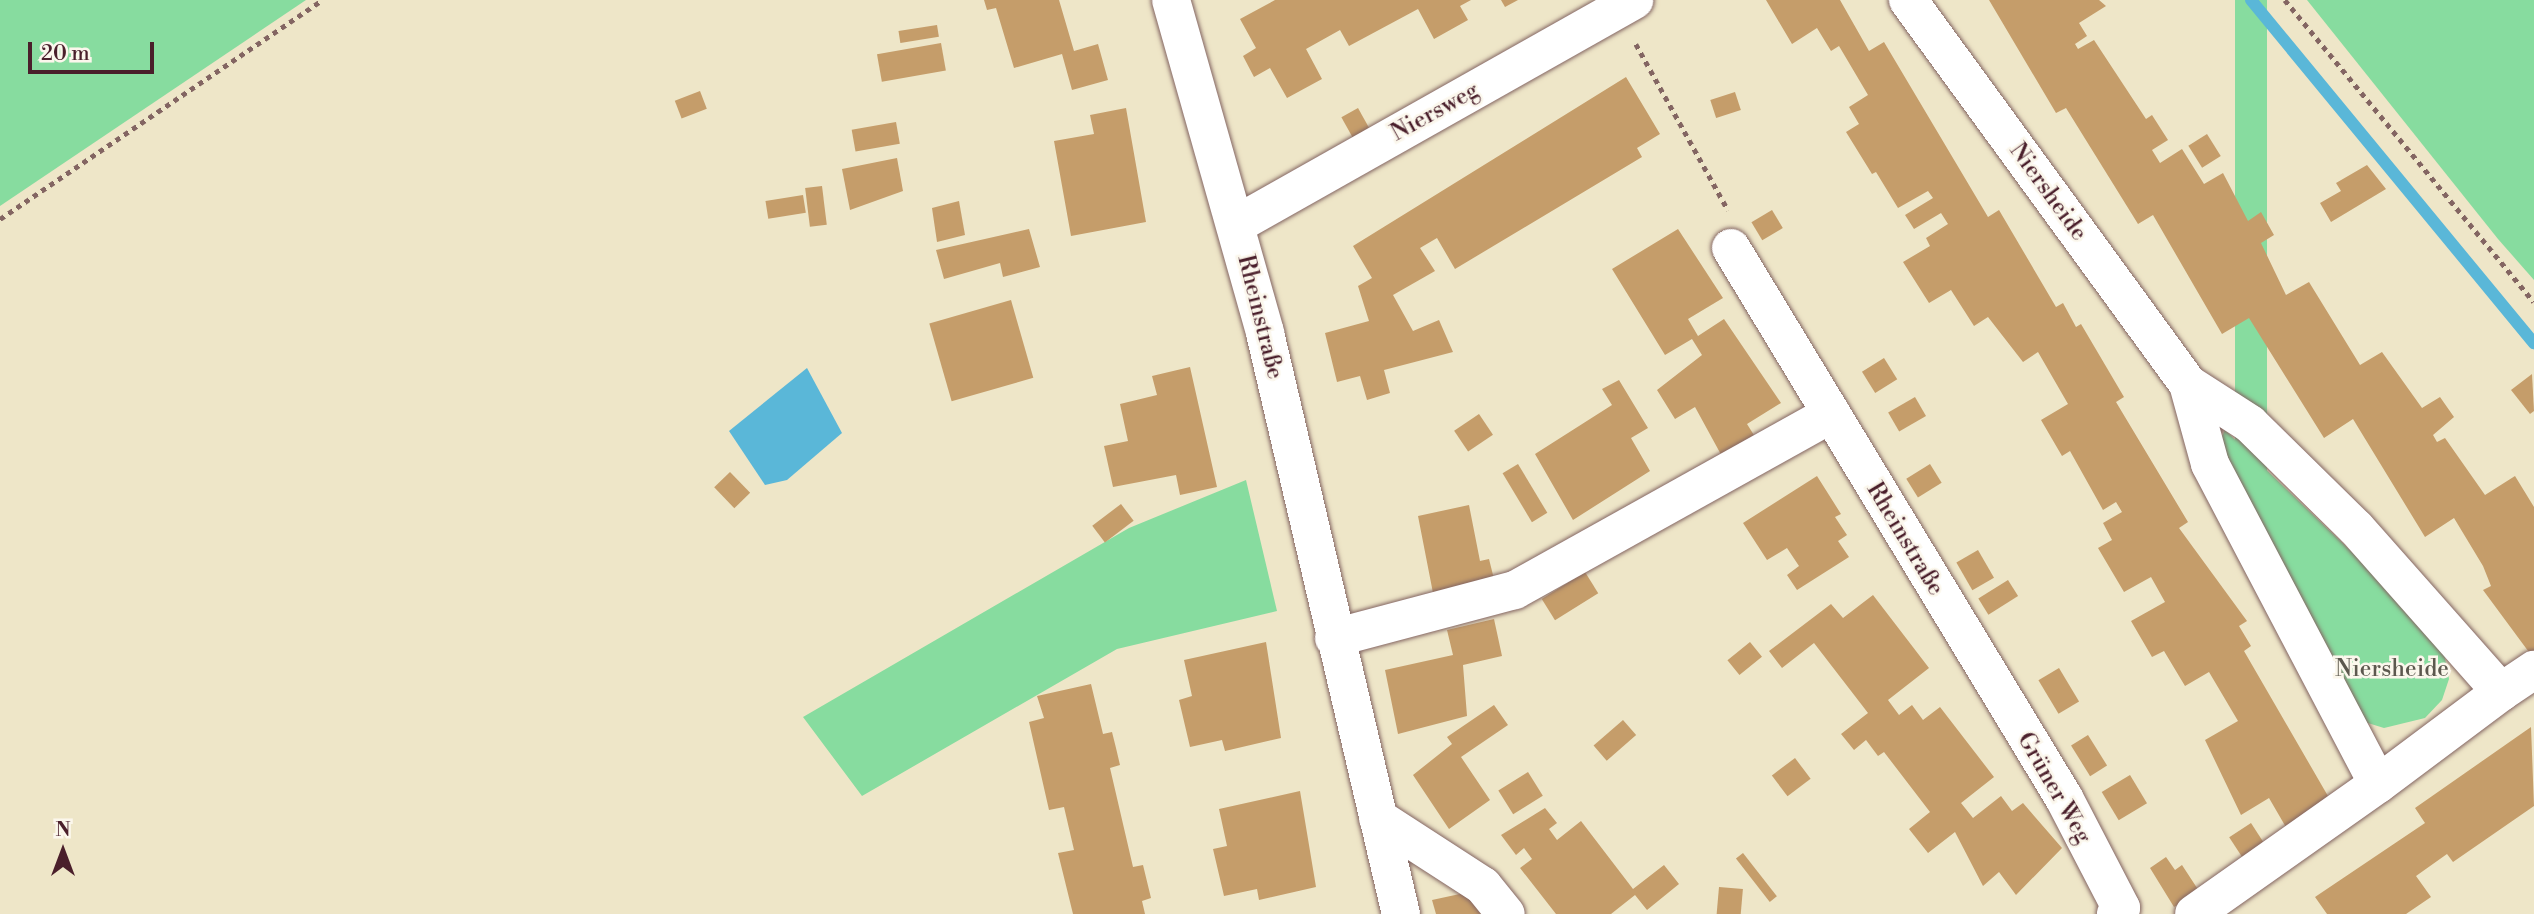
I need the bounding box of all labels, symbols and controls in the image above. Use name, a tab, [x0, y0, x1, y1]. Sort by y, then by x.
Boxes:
scale bar	[32, 28, 158, 72]
text: 20 m	[41, 41, 90, 67]
street label: Niersweg	[1386, 77, 1484, 147]
street label: Niersheide	[2003, 138, 2093, 246]
street label: Rheinstraße	[1231, 252, 1289, 382]
street label: Rheinstraße	[1860, 477, 1950, 601]
park label: Niersheide	[2335, 655, 2449, 683]
street label: Grüner Weg	[2011, 728, 2097, 848]
north arrow	[28, 816, 98, 886]
text: N	[55, 818, 71, 842]

